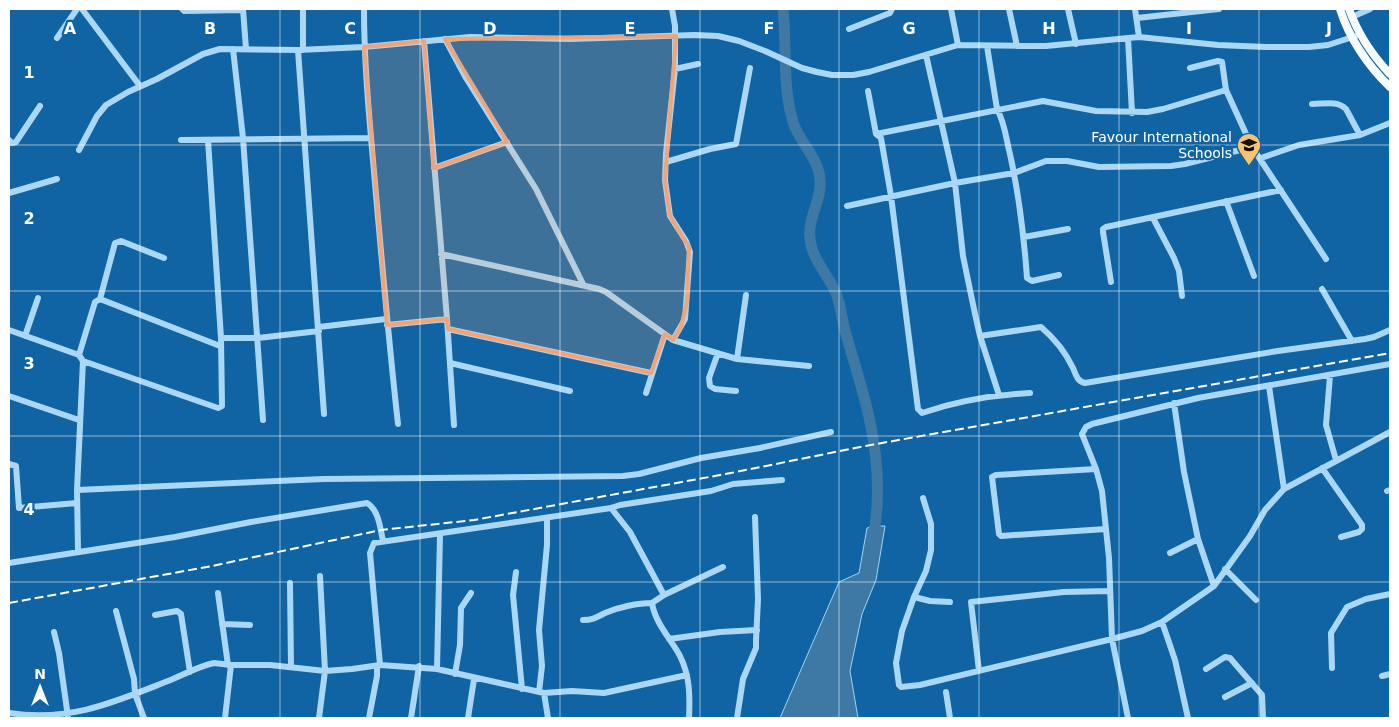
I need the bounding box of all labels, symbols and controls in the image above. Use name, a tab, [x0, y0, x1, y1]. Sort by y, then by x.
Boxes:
text: A	[64, 19, 77, 38]
text: B	[204, 19, 216, 38]
text: C	[344, 19, 356, 38]
text: D	[483, 19, 497, 38]
text: E	[625, 19, 635, 38]
text: F	[764, 19, 774, 38]
text: G	[902, 19, 916, 38]
text: H	[1042, 19, 1056, 38]
text: I	[1186, 19, 1192, 38]
text: J	[1325, 19, 1332, 38]
text: 1	[23, 63, 35, 82]
place label: Favour International Schools	[1091, 129, 1232, 161]
school or university icon: Favour International Schools	[1236, 132, 1262, 166]
text: 2	[23, 209, 35, 228]
text: 3	[23, 354, 35, 373]
text: 4	[23, 500, 35, 519]
north arrow	[15, 662, 65, 712]
text: N	[34, 666, 46, 682]

